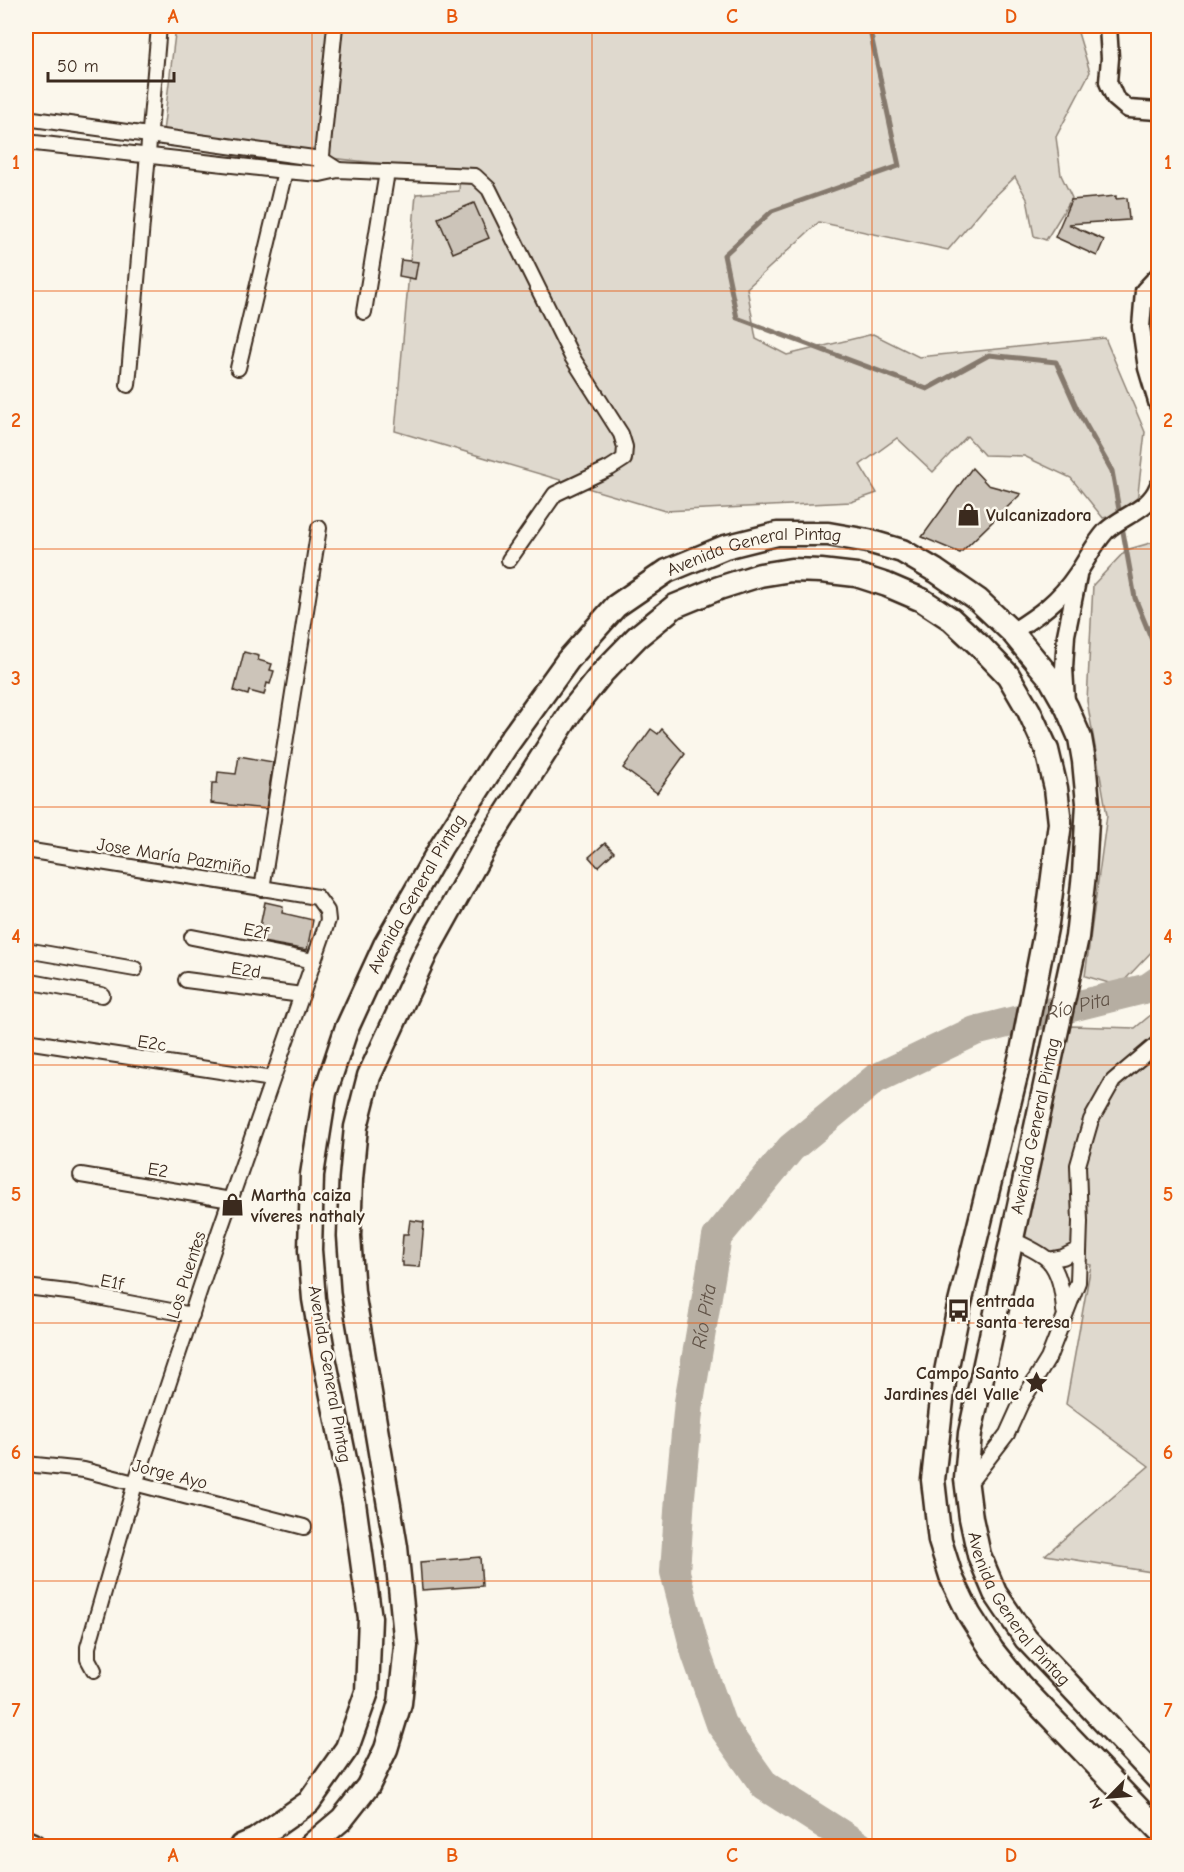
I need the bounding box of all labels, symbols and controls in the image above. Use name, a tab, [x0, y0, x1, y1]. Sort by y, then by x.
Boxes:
text: A	[167, 5, 179, 28]
text: B	[446, 5, 458, 28]
text: C	[726, 5, 738, 28]
text: D	[1005, 5, 1017, 28]
scale bar	[48, 45, 174, 83]
text: 50 m	[57, 56, 99, 77]
text: 1	[12, 151, 20, 174]
text: 1	[1164, 151, 1172, 174]
text: 2	[11, 409, 21, 432]
text: 2	[1163, 409, 1173, 432]
shop icon: Vulcanizadora	[955, 502, 981, 528]
place label: Vulcanizadora	[986, 505, 1092, 526]
street label: Avenida General Pintag	[664, 524, 843, 581]
text: 3	[11, 667, 21, 690]
text: 3	[1163, 667, 1173, 690]
street label: Avenida General Pintag	[363, 810, 470, 977]
street label: Jose María Pazmiño	[95, 834, 253, 879]
street label: E2f	[241, 919, 271, 944]
text: 4	[11, 925, 21, 948]
text: 4	[1163, 925, 1173, 948]
street label: E2d	[230, 958, 262, 983]
water label: Río Pita	[1044, 987, 1113, 1025]
street label: E2c	[136, 1031, 168, 1056]
street label: Avenida General Pintag	[1007, 1036, 1064, 1216]
street label: E2	[146, 1159, 170, 1182]
text: 5	[11, 1183, 21, 1206]
text: 5	[1163, 1183, 1173, 1206]
place label: Martha caiza víveres nathaly	[250, 1185, 366, 1227]
shop icon: Martha caiza víveres nathaly	[220, 1192, 246, 1218]
street label: Los Puentes	[162, 1229, 211, 1322]
street label: E1f	[99, 1270, 126, 1295]
water label: Río Pita	[687, 1282, 721, 1351]
street label: Avenida General Pintag	[304, 1284, 355, 1465]
place label: entrada santa teresa	[976, 1291, 1070, 1333]
bus stop icon: entrada santa teresa	[945, 1298, 971, 1324]
place label: Campo Santo Jardines del Valle	[884, 1363, 1019, 1405]
place icon: Campo Santo Jardines del Valle	[1024, 1370, 1050, 1396]
text: 6	[11, 1441, 21, 1464]
text: 6	[1163, 1441, 1173, 1464]
street label: Jorge Ayo	[130, 1455, 210, 1494]
street label: Avenida General Pintag	[963, 1530, 1075, 1690]
text: 7	[12, 1699, 21, 1722]
text: 7	[1164, 1699, 1173, 1722]
north arrow	[1079, 1767, 1139, 1827]
text: N	[1086, 1794, 1107, 1811]
text: A	[167, 1844, 179, 1867]
text: B	[446, 1844, 458, 1867]
text: C	[726, 1844, 738, 1867]
text: D	[1005, 1844, 1017, 1867]

